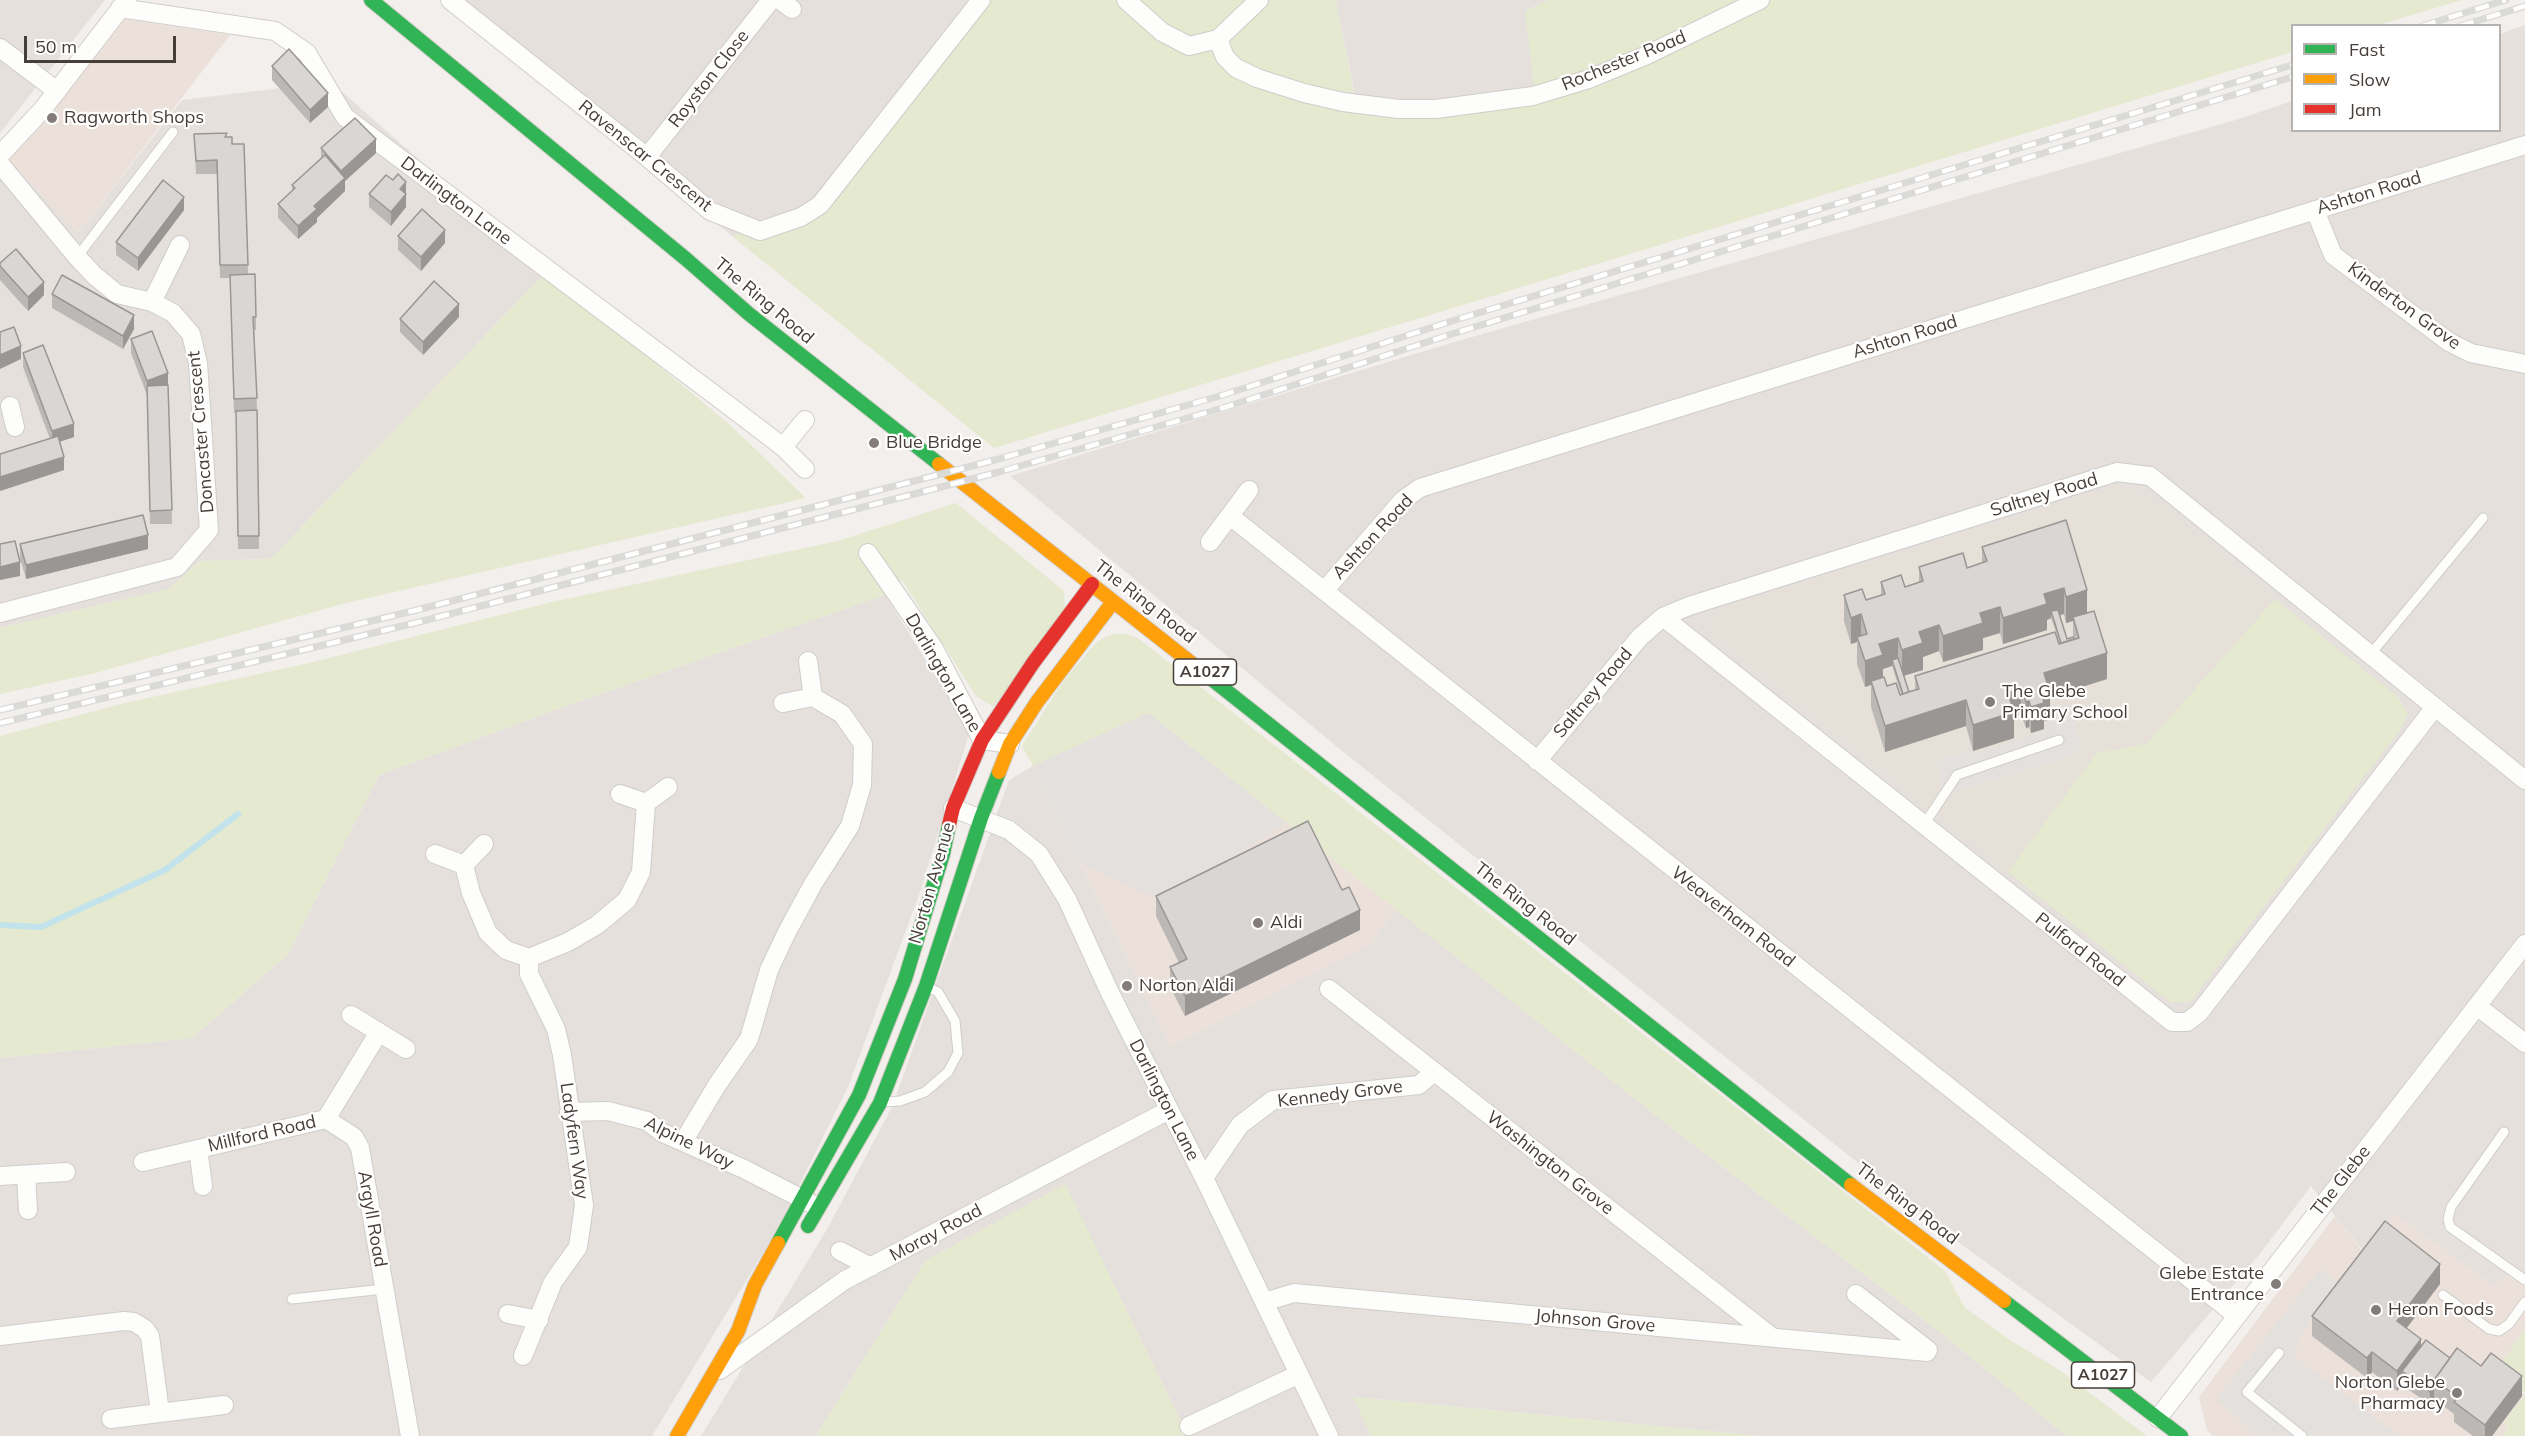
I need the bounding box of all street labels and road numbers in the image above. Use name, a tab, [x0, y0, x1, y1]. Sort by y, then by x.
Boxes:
street label: Royston Close	[664, 26, 754, 132]
street label: Rochester Road	[1559, 26, 1689, 96]
street label: Ravenscar Crescent	[574, 96, 716, 216]
street label: Darlington Lane	[396, 152, 516, 250]
street label: Ashton Road	[2314, 167, 2424, 219]
street label: The Ring Road	[710, 253, 818, 349]
street label: Kinderton Grove	[2343, 258, 2465, 354]
street label: Ashton Road	[1850, 311, 1960, 363]
street label: Doncaster Crescent	[183, 350, 219, 514]
street label: Saltney Road	[1988, 468, 2100, 522]
street label: Ashton Road	[1328, 490, 1418, 584]
street label: The Ring Road	[1090, 556, 1200, 648]
street label: Darlington Lane	[900, 610, 986, 736]
street label: Saltney Road	[1549, 643, 1637, 743]
road number: A1027	[1174, 659, 1236, 685]
street label: Norton Avenue	[904, 820, 960, 946]
street label: The Ring Road	[1470, 858, 1580, 950]
street label: Weaverham Road	[1667, 862, 1799, 972]
street label: Pulford Road	[2031, 908, 2129, 992]
street label: Darlington Lane	[1124, 1036, 1204, 1164]
street label: Kennedy Grove	[1276, 1076, 1404, 1112]
street label: Ladyfern Way	[555, 1081, 593, 1201]
street label: Washington Grove	[1482, 1107, 1618, 1219]
street label: Millford Road	[206, 1111, 318, 1157]
street label: Alpine Way	[641, 1112, 737, 1174]
street label: The Glebe	[2307, 1141, 2375, 1221]
street label: The Ring Road	[1851, 1158, 1963, 1250]
street label: Argyll Road	[353, 1169, 391, 1269]
street label: Moray Road	[886, 1200, 986, 1266]
street label: Johnson Grove	[1534, 1305, 1656, 1337]
road number: A1027	[2072, 1362, 2134, 1388]

